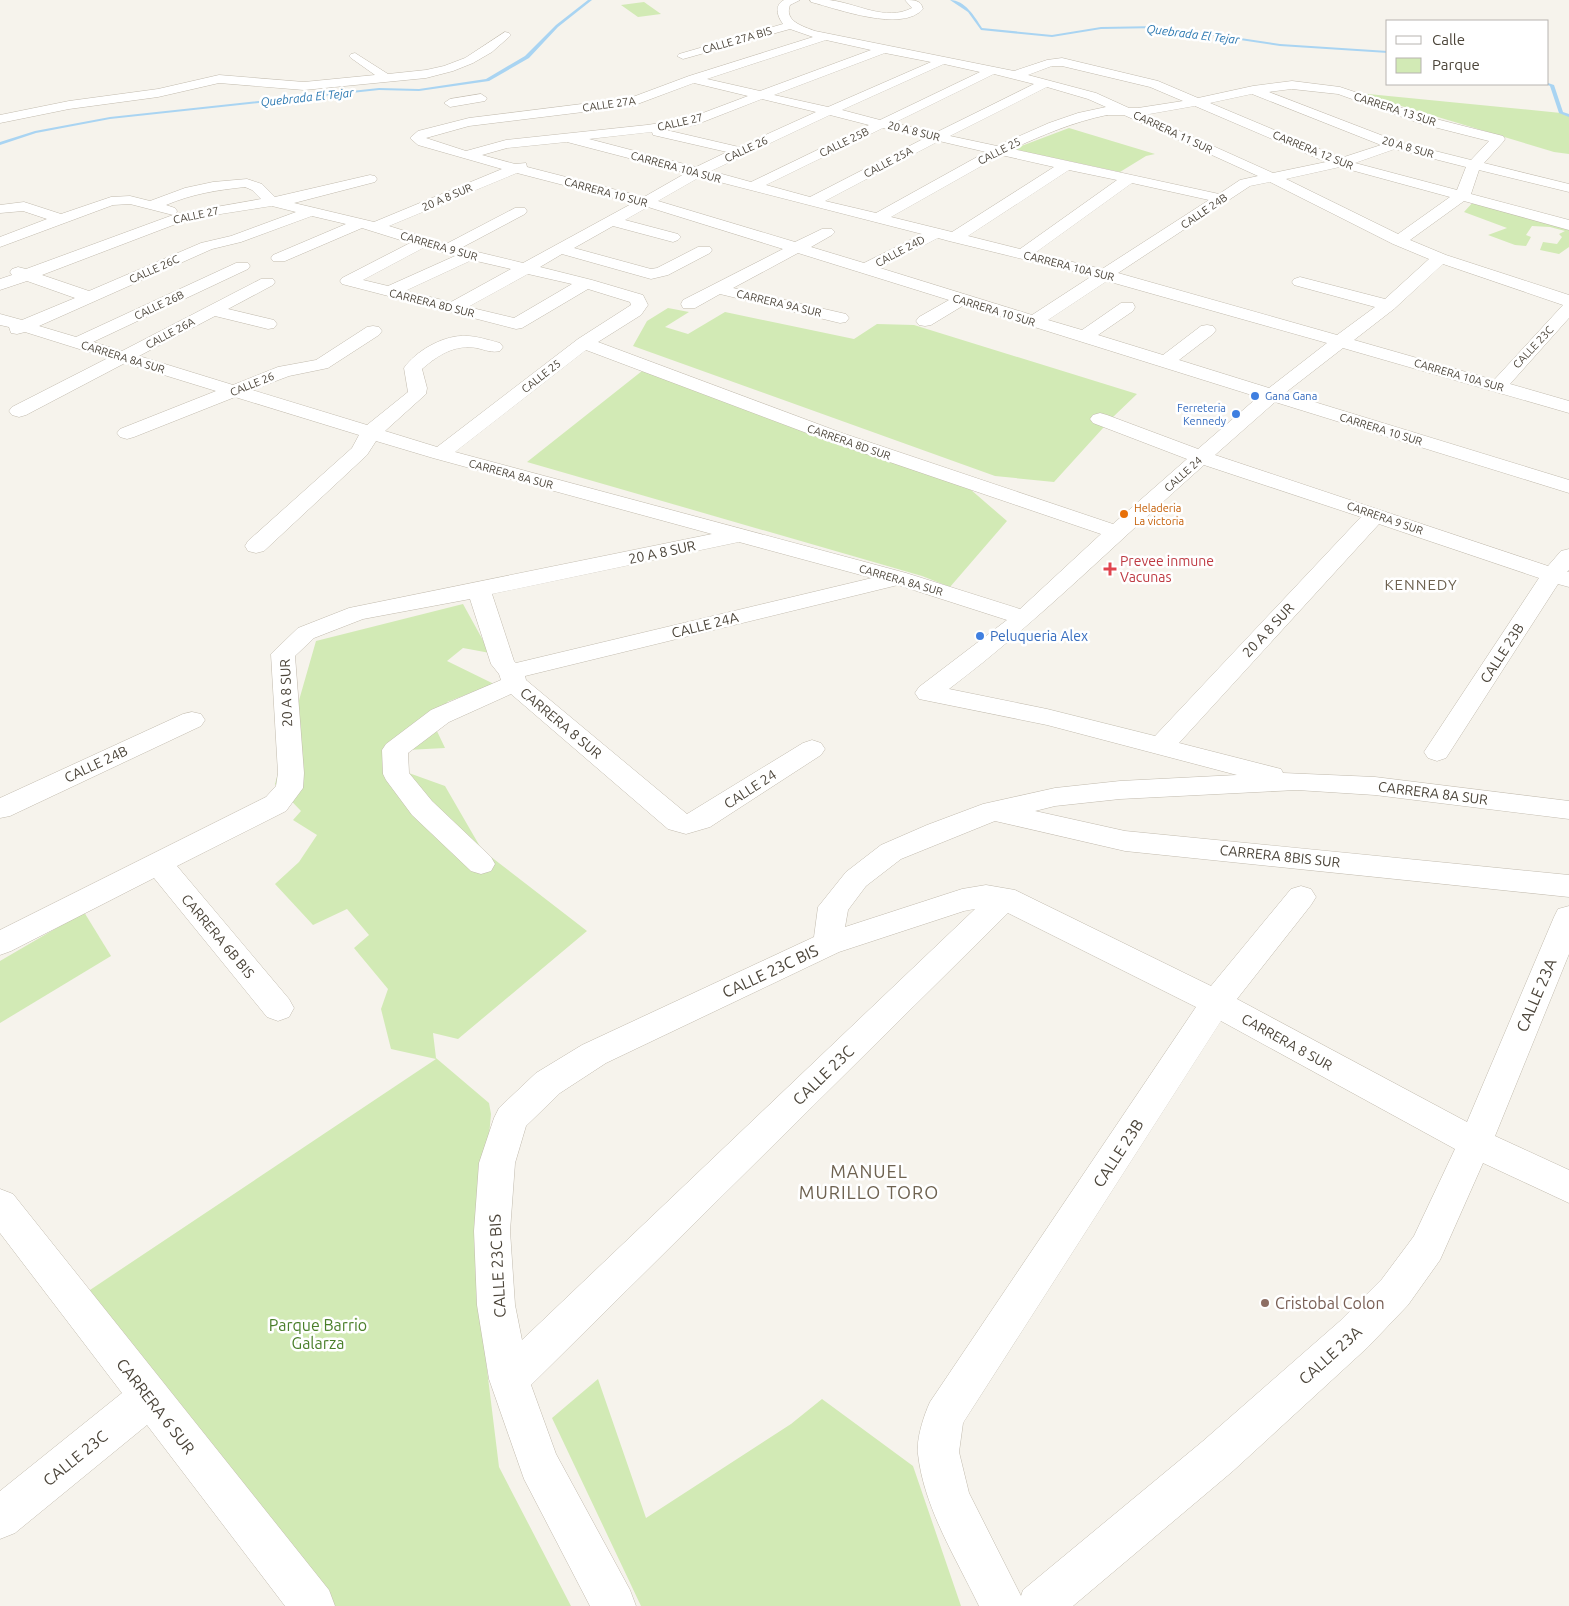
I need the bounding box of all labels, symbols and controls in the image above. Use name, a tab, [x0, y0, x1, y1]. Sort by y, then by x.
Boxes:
legend	[1386, 20, 1549, 85]
water label: Quebrada El Tejar	[1146, 22, 1241, 46]
street label: CALLE 27A BIS	[701, 24, 773, 56]
text: Calle	[1432, 31, 1465, 48]
text: Parque	[1432, 56, 1480, 73]
water label: Quebrada El Tejar	[260, 86, 355, 108]
street label: CARRERA 13 SUR	[1352, 90, 1438, 128]
street label: CALLE 27A	[582, 94, 637, 114]
street label: CARRERA 11 SUR	[1132, 108, 1215, 156]
street label: CALLE 27	[656, 111, 704, 133]
street label: 20 A 8 SUR	[887, 119, 942, 143]
street label: CALLE 25B	[817, 125, 871, 159]
street label: CARRERA 12 SUR	[1271, 128, 1355, 172]
street label: CALLE 26	[722, 134, 770, 164]
street label: 20 A 8 SUR	[1381, 134, 1435, 160]
street label: CALLE 25	[976, 135, 1022, 167]
street label: CALLE 25A	[862, 144, 915, 180]
street label: CARRERA 10A SUR	[629, 149, 723, 185]
street label: CARRERA 10 SUR	[563, 175, 649, 209]
street label: 20 A 8 SUR	[420, 181, 474, 213]
street label: CALLE 24B	[1178, 191, 1230, 231]
street label: CALLE 27	[172, 204, 220, 226]
street label: CARRERA 9 SUR	[399, 229, 479, 263]
street label: CALLE 24D	[873, 233, 927, 269]
street label: CARRERA 10A SUR	[1022, 249, 1116, 283]
street label: CALLE 26C	[127, 253, 181, 285]
street label: CARRERA 8D SUR	[388, 287, 476, 319]
street label: CARRERA 9A SUR	[735, 287, 823, 319]
street label: CALLE 26B	[132, 288, 186, 322]
street label: CARRERA 10 SUR	[951, 292, 1037, 328]
street label: CALLE 26A	[144, 315, 197, 351]
street label: CALLE 23C	[1510, 323, 1556, 371]
street label: CARRERA 8A SUR	[80, 339, 166, 375]
street label: CARRERA 10A SUR	[1413, 356, 1506, 394]
street label: CALLE 25	[519, 357, 563, 395]
street label: CALLE 26	[228, 370, 276, 398]
marker: Gana Gana	[1249, 390, 1261, 402]
place label: Gana Gana	[1265, 390, 1317, 402]
place label: Ferreteria Kennedy	[1177, 402, 1227, 427]
marker: Ferreteria Kennedy	[1230, 408, 1242, 420]
street label: CARRERA 10 SUR	[1338, 411, 1424, 447]
street label: CARRERA 8D SUR	[806, 422, 892, 462]
street label: CALLE 24	[1162, 454, 1204, 494]
street label: CARRERA 8A SUR	[467, 457, 555, 491]
street label: CARRERA 9 SUR	[1345, 499, 1425, 537]
place label: Heladeria La victoria	[1134, 502, 1184, 527]
marker: Heladeria La victoria	[1118, 508, 1130, 520]
street label: 20 A 8 SUR	[627, 537, 697, 567]
place label: Prevee inmune Vacunas	[1120, 553, 1214, 585]
street label: CARRERA 8A SUR	[858, 562, 945, 598]
marker: Prevee inmune Vacunas	[1104, 563, 1116, 575]
district label: KENNEDY	[1384, 576, 1458, 593]
street label: 20 A 8 SUR	[1239, 599, 1297, 660]
street label: CALLE 24A	[670, 609, 740, 641]
street label: CALLE 23B	[1477, 620, 1527, 686]
place label: Peluqueria Alex	[990, 628, 1088, 644]
marker: Peluqueria Alex	[974, 630, 986, 642]
street label: 20 A 8 SUR	[277, 658, 295, 727]
street label: CARRERA 8 SUR	[517, 684, 605, 762]
street label: CALLE 24B	[62, 742, 130, 786]
street label: CALLE 24	[721, 766, 779, 812]
street label: CARRERA 8A SUR	[1377, 778, 1489, 808]
street label: CARRERA 8BIS SUR	[1219, 842, 1341, 870]
street label: CARRERA 6B BIS	[178, 891, 258, 981]
street label: CALLE 23C BIS	[719, 941, 821, 1001]
street label: CALLE 23A	[1512, 955, 1560, 1034]
street label: CARRERA 8 SUR	[1239, 1010, 1335, 1074]
street label: CALLE 23C	[789, 1042, 857, 1108]
street label: CALLE 23B	[1089, 1116, 1147, 1190]
district label: MANUEL MURILLO TORO	[799, 1161, 939, 1202]
street label: CALLE 23C BIS	[485, 1214, 509, 1318]
place label: Cristobal Colon	[1275, 1294, 1385, 1312]
marker: Cristobal Colon	[1259, 1297, 1271, 1309]
park label: Parque Barrio Galarza	[269, 1316, 367, 1352]
street label: CALLE 23A	[1295, 1322, 1365, 1388]
street label: CARRERA 6 SUR	[113, 1355, 199, 1457]
street label: CALLE 23C	[39, 1427, 111, 1489]

